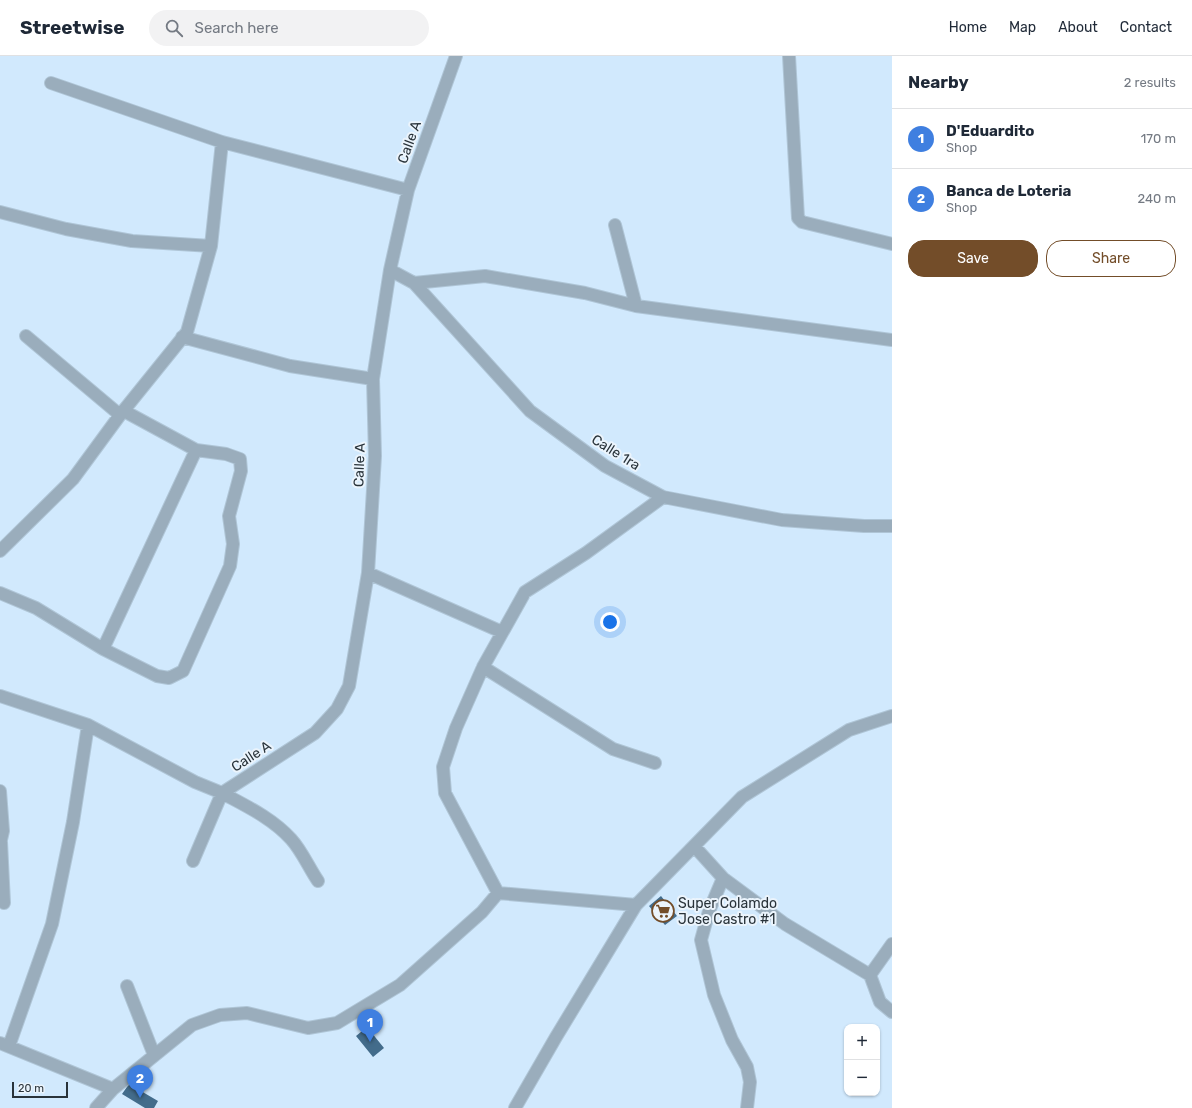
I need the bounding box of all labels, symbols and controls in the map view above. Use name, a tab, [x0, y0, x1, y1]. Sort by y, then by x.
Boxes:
search box	[149, 10, 429, 46]
text: Streetwise	[20, 16, 125, 39]
icon: search	[163, 17, 185, 39]
text: Search here	[195, 19, 279, 37]
text: Home	[949, 19, 987, 36]
text: Map	[1009, 19, 1036, 36]
text: About	[1058, 19, 1098, 36]
text: Contact	[1120, 19, 1172, 36]
text: Nearby	[908, 72, 969, 92]
text: 2 results	[1124, 75, 1176, 90]
street label: Calle A	[394, 118, 425, 166]
text: D'Eduardito	[946, 122, 1035, 140]
text: 1	[918, 131, 924, 146]
text: 170 m	[1141, 131, 1176, 146]
text: Shop	[946, 140, 977, 155]
text: Banca de Loteria	[946, 182, 1071, 200]
text: 2	[917, 191, 925, 206]
text: 240 m	[1137, 191, 1176, 206]
text: Shop	[946, 200, 977, 215]
button: Save	[908, 240, 1038, 277]
button: Share	[1046, 240, 1176, 277]
street label: Calle 1ra	[588, 431, 643, 474]
street label: Calle A	[350, 442, 369, 487]
your location	[600, 612, 620, 632]
street label: Calle A	[228, 737, 275, 776]
place label: Super Colamdo Jose Castro #1	[678, 895, 777, 928]
supermarket icon: Super Colamdo Jose Castro #1	[650, 898, 676, 924]
pin: 1	[357, 1009, 383, 1042]
map controls	[844, 1024, 880, 1096]
button: +	[844, 1024, 880, 1060]
button: −	[844, 1060, 880, 1096]
pin: 2	[127, 1065, 153, 1098]
scale bar	[12, 1080, 68, 1099]
text: 20 m	[18, 1082, 44, 1095]

